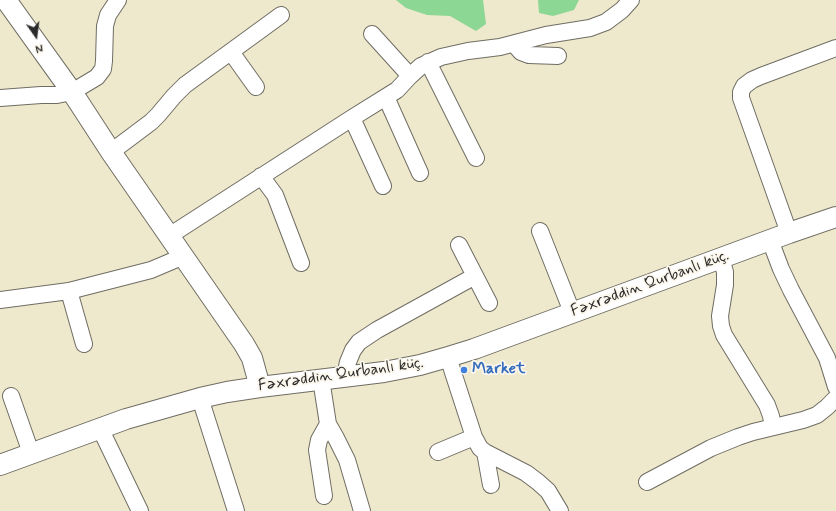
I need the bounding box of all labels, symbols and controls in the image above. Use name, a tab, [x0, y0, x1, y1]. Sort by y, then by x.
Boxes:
north arrow	[16, 16, 56, 56]
text: N	[34, 40, 44, 55]
street label: Fəxrəddin Qurbanlı küç.	[568, 246, 732, 322]
street label: Fəxrəddin Qurbanlı küç.	[257, 354, 425, 396]
place label: Market	[472, 360, 525, 380]
marker: Market	[459, 365, 469, 375]

